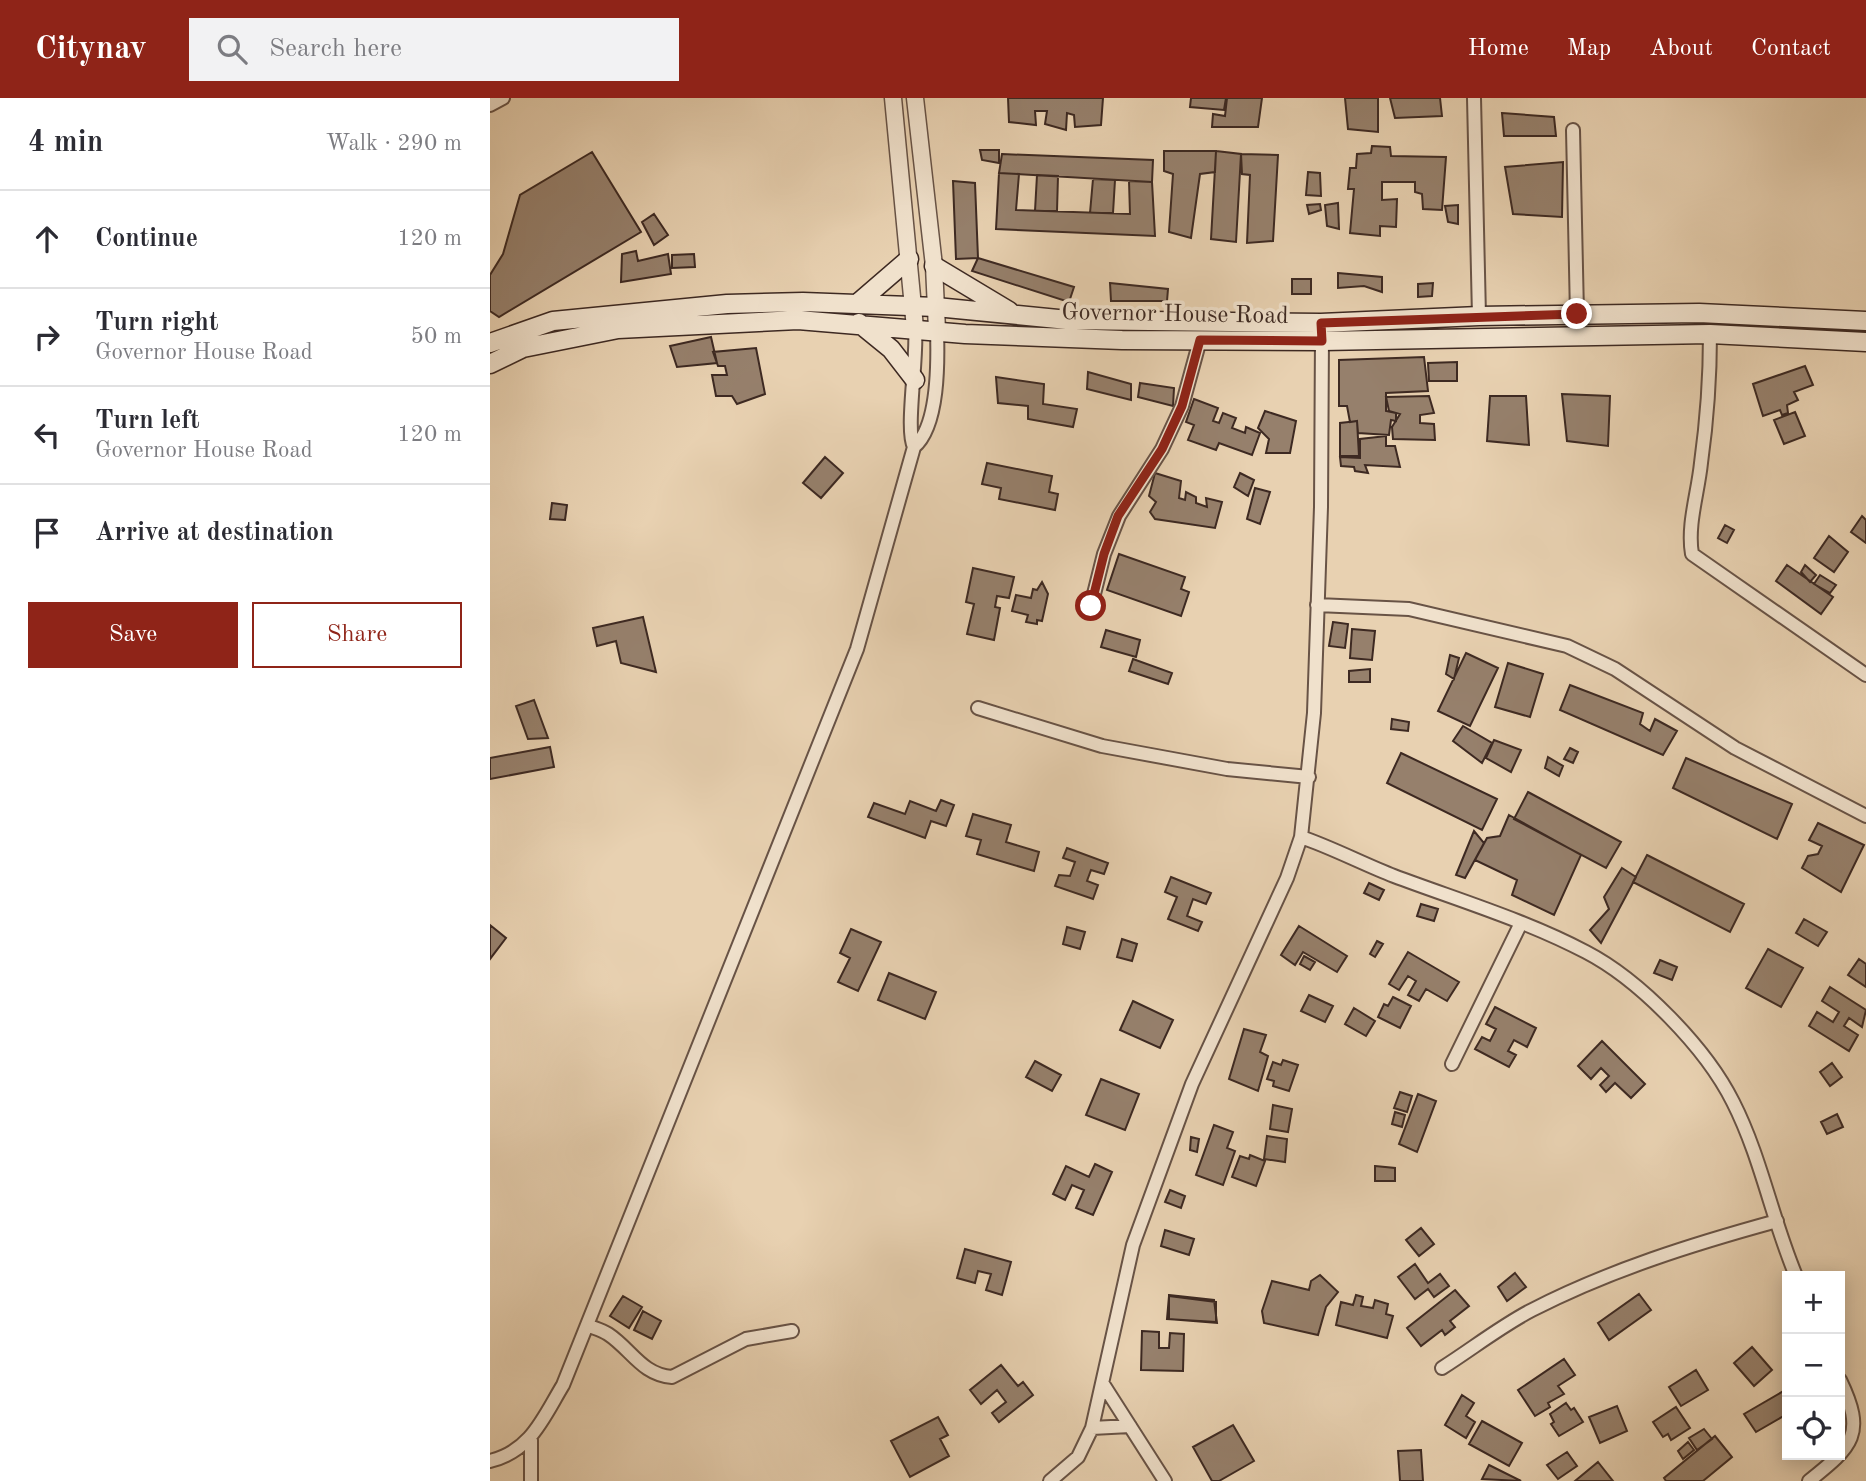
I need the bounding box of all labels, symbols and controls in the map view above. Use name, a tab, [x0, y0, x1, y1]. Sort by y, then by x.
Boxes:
search box	[189, 18, 679, 81]
icon: search	[213, 30, 251, 68]
text: Citynav	[35, 33, 147, 66]
text: Search here	[269, 36, 402, 62]
text: Home	[1468, 37, 1529, 61]
text: Map	[1567, 37, 1611, 61]
text: About	[1649, 37, 1713, 61]
text: Contact	[1751, 37, 1831, 61]
text: 4 min	[28, 128, 103, 158]
text: Walk · 290 m	[326, 132, 462, 155]
icon: ahead	[28, 220, 66, 258]
text: Continue	[95, 226, 198, 252]
text: 120 m	[397, 227, 462, 250]
route end	[1561, 298, 1592, 329]
street label: Governor House Road	[1061, 301, 1289, 329]
text: Turn right	[95, 310, 218, 336]
icon: right	[28, 318, 66, 356]
text: 50 m	[411, 325, 462, 348]
text: Governor House Road	[95, 341, 313, 364]
text: Turn left	[95, 408, 200, 434]
icon: left	[28, 416, 66, 454]
text: 120 m	[397, 423, 462, 446]
text: Governor House Road	[95, 439, 313, 462]
icon: arrive	[28, 514, 66, 552]
text: Arrive at destination	[95, 520, 334, 546]
route start	[1075, 590, 1106, 621]
button: Save	[28, 602, 238, 668]
button: Share	[252, 602, 462, 668]
map controls	[1782, 1271, 1845, 1460]
button: +	[1782, 1271, 1845, 1334]
button: −	[1782, 1334, 1845, 1397]
button: locate	[1782, 1397, 1845, 1460]

